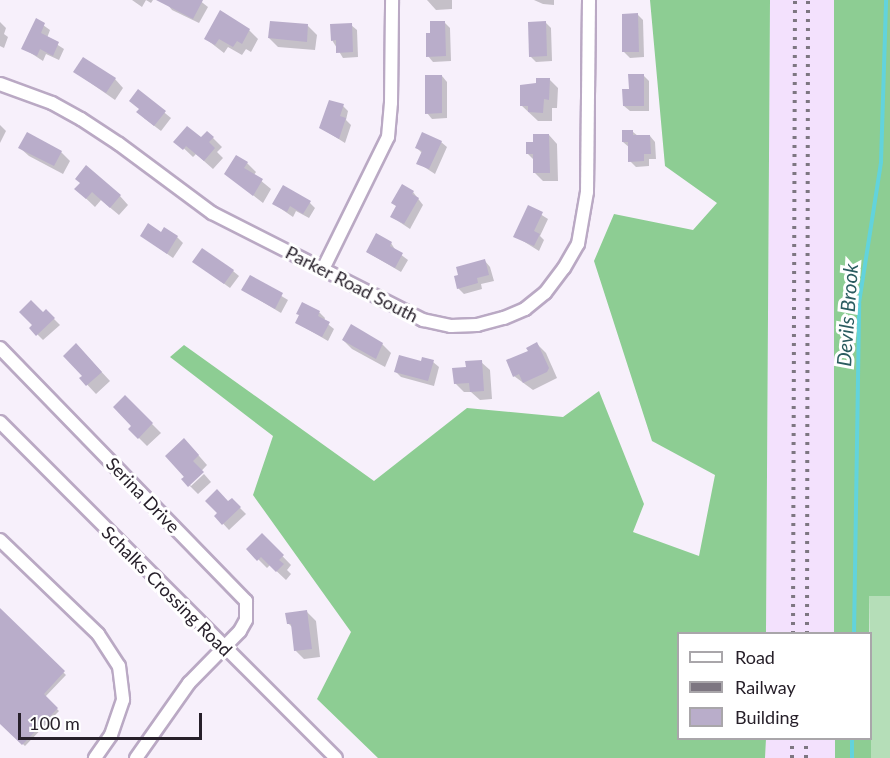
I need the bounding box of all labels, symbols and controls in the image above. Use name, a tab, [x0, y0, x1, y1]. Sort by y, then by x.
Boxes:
street label: Parker Road South	[282, 241, 422, 327]
water label: Devils Brook	[831, 263, 863, 367]
street label: Serina Drive	[102, 453, 184, 537]
street label: Schalks Crossing Road	[97, 521, 237, 661]
legend	[677, 632, 872, 740]
text: Road	[735, 646, 775, 668]
text: Railway	[735, 676, 796, 698]
scale bar	[21, 701, 206, 739]
text: Building	[735, 706, 799, 728]
text: 100 m	[29, 712, 80, 734]

